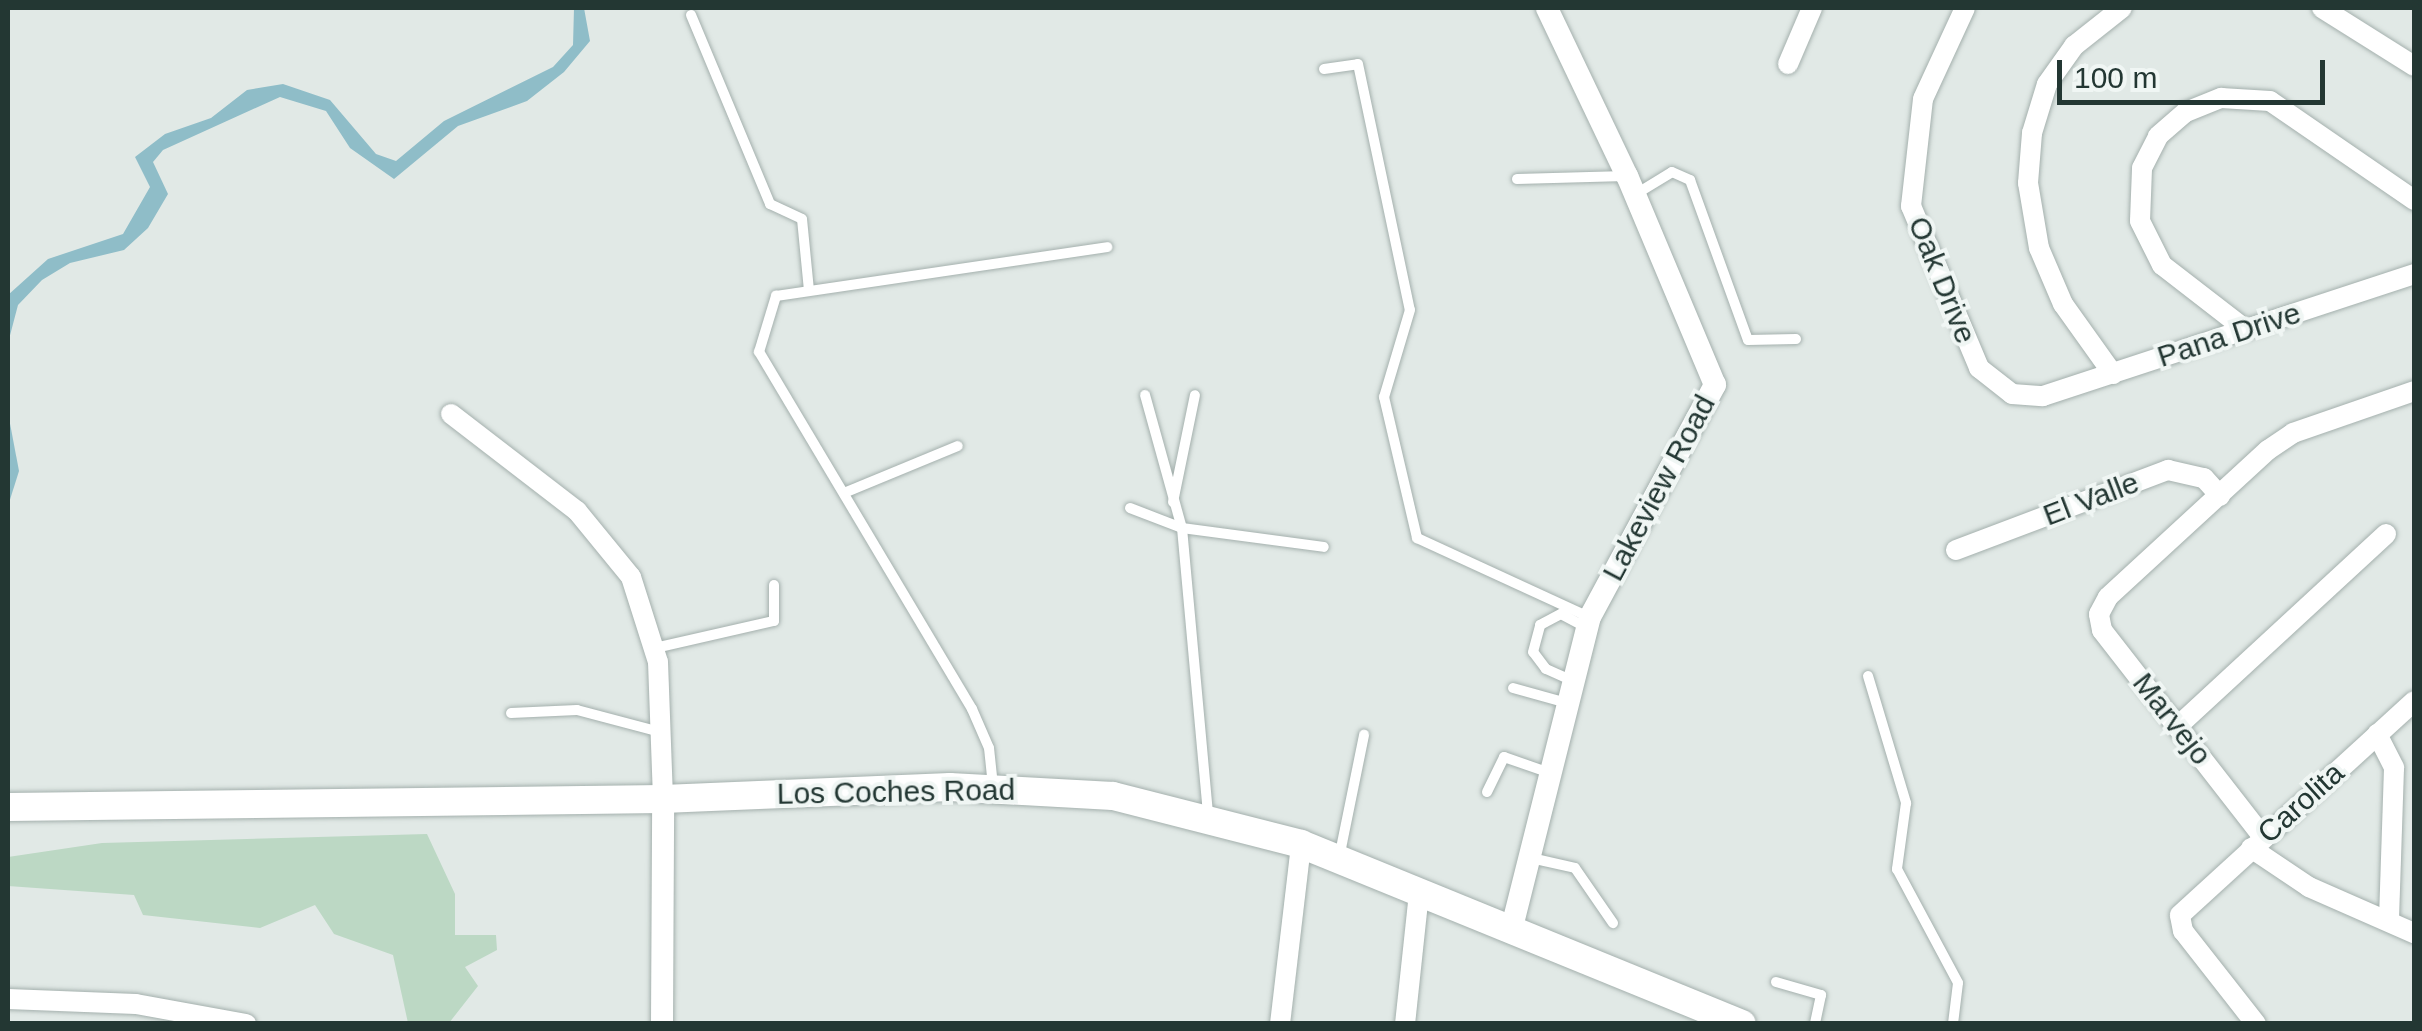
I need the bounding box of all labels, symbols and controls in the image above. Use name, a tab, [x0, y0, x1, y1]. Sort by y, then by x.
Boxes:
scale bar	[2062, 40, 2330, 102]
text: 100 m	[2074, 61, 2157, 94]
street label: Oak Drive	[1900, 211, 1984, 349]
street label: Pana Drive	[2153, 295, 2305, 375]
street label: Lakeview Road	[1595, 389, 1723, 587]
street label: El Valle	[2038, 464, 2144, 534]
street label: Marvejo	[2125, 666, 2219, 772]
street label: Carolita	[2251, 755, 2351, 851]
street label: Los Coches Road	[776, 772, 1016, 812]

